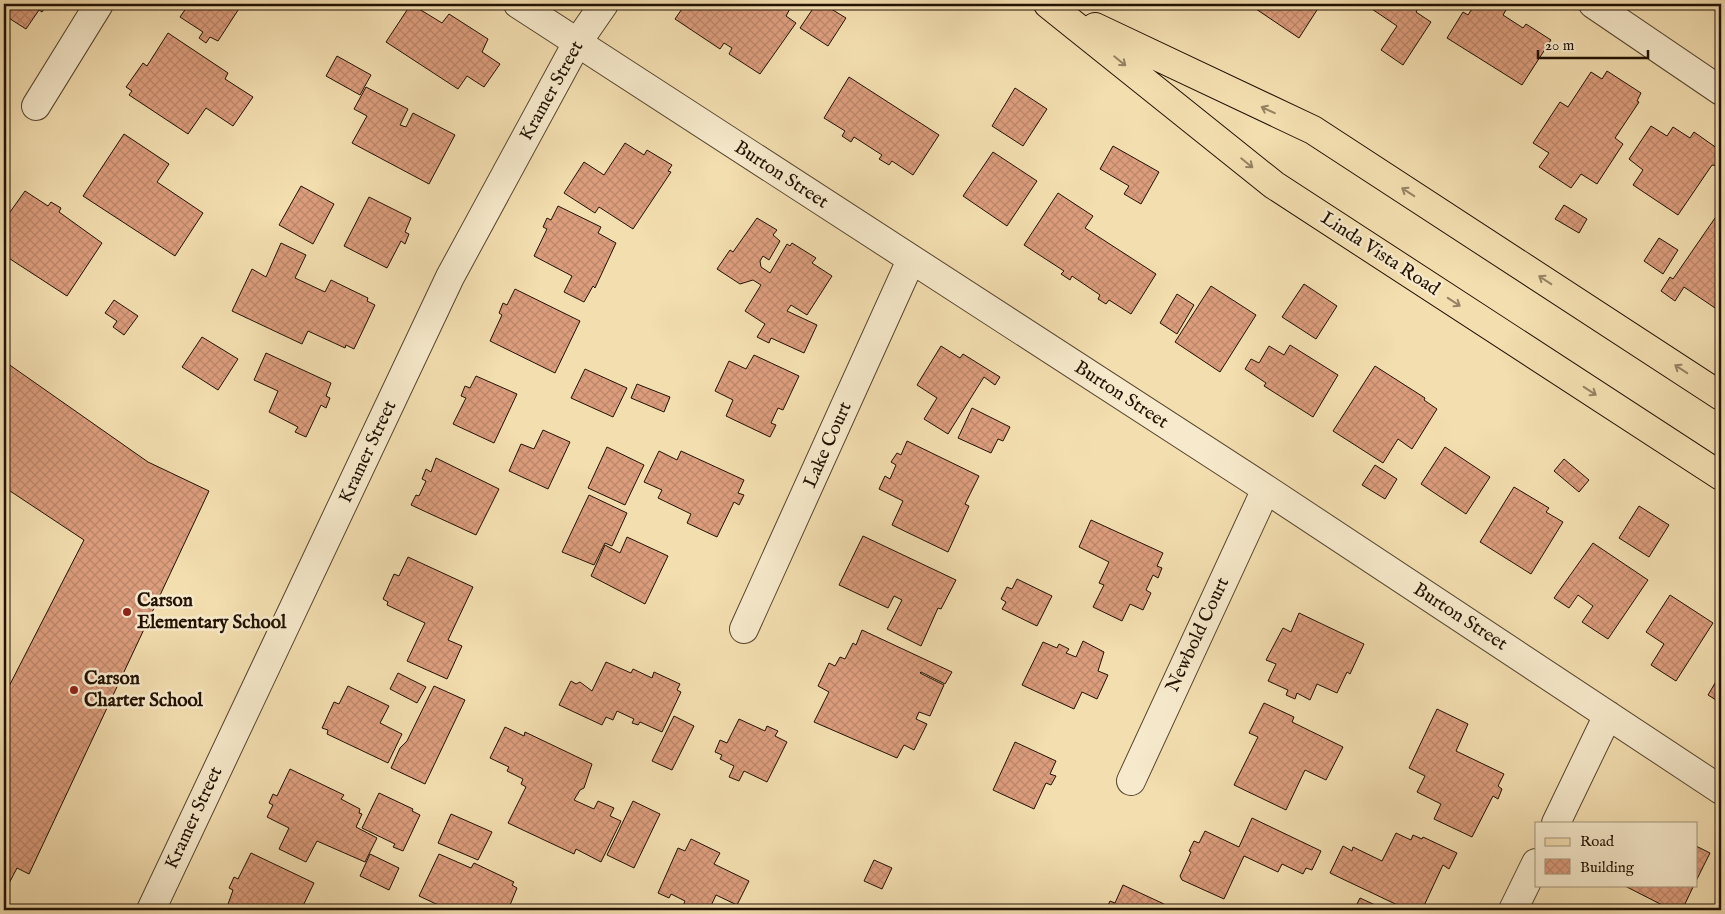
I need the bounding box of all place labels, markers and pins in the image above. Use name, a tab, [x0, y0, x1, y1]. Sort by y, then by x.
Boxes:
place label: Carson Elementary School	[137, 589, 287, 635]
marker: Carson Elementary School	[121, 606, 133, 618]
place label: Carson Charter School	[84, 667, 204, 713]
marker: Carson Charter School	[68, 684, 80, 696]

